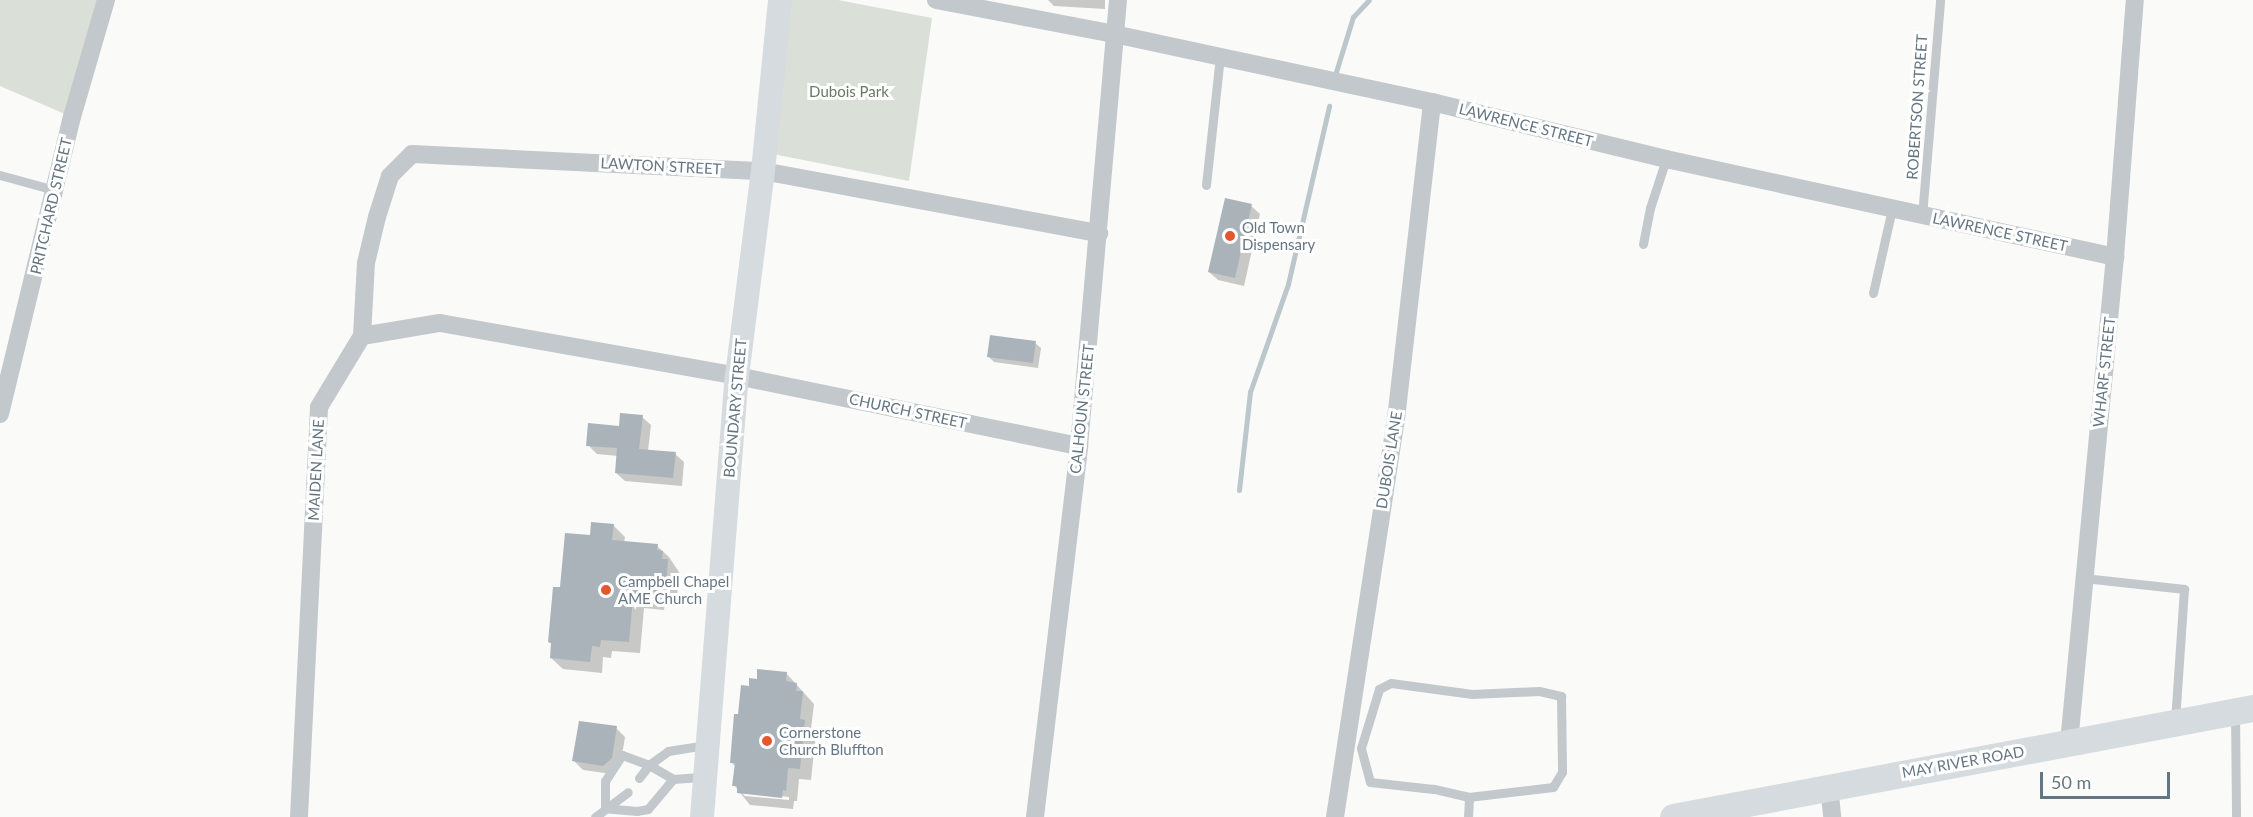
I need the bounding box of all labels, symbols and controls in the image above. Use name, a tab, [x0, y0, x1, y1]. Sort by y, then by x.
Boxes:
street label: ROBERTSON STREET	[1903, 34, 1931, 180]
park label: Dubois Park	[809, 83, 889, 101]
street label: LAWRENCE STREET	[1457, 100, 1595, 150]
street label: PRITCHARD STREET	[27, 136, 75, 276]
street label: LAWTON STREET	[600, 154, 722, 178]
street label: LAWRENCE STREET	[1931, 209, 2069, 255]
place label: Old Town Dispensary	[1242, 218, 1315, 253]
marker: Old Town Dispensary	[1223, 229, 1237, 243]
street label: WHARF STREET	[2089, 316, 2119, 428]
street label: BOUNDARY STREET	[720, 337, 750, 479]
street label: CALHOUN STREET	[1066, 343, 1098, 475]
street label: CHURCH STREET	[848, 390, 968, 432]
street label: DUBOIS LANE	[1372, 410, 1406, 510]
street label: MAIDEN LANE	[304, 419, 328, 521]
place label: Campbell Chapel AME Church	[618, 572, 729, 607]
marker: Campbell Chapel AME Church	[599, 583, 613, 597]
place label: Cornerstone Church Bluffton	[779, 723, 884, 758]
marker: Cornerstone Church Bluffton	[760, 734, 774, 748]
street label: MAY RIVER ROAD	[1900, 742, 2026, 782]
scale bar	[2043, 760, 2174, 798]
text: 50 m	[2051, 771, 2091, 793]

